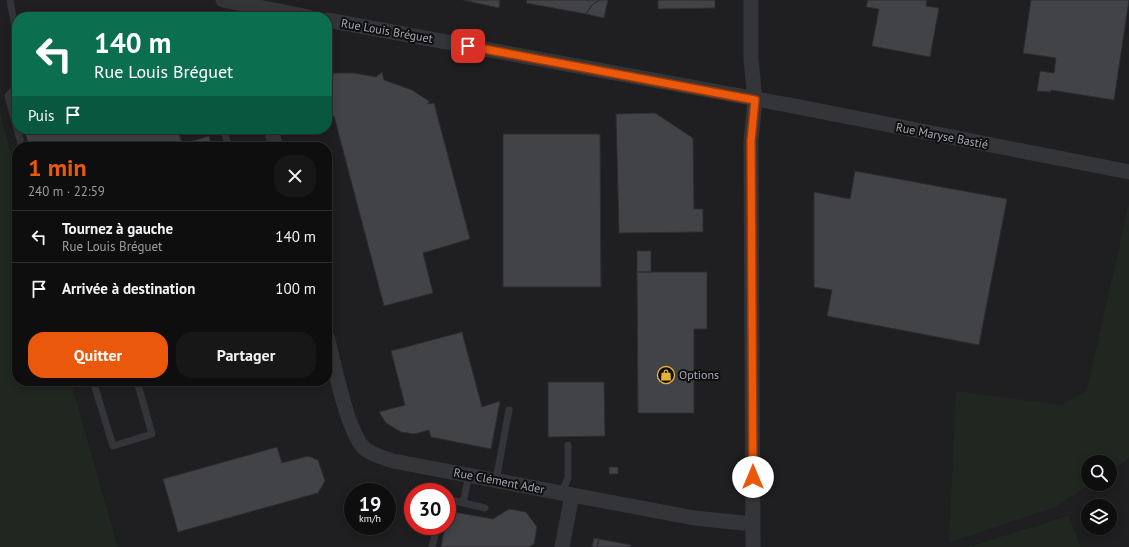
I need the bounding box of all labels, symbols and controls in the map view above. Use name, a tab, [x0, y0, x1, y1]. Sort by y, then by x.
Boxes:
street label: Rue Louis Bréguet	[340, 15, 434, 46]
text: 140 m	[94, 24, 171, 61]
icon: left	[28, 28, 80, 80]
pin	[451, 29, 485, 63]
icon: arrive	[457, 35, 479, 57]
text: Rue Louis Bréguet	[94, 60, 233, 83]
icon: arrive	[62, 104, 84, 126]
text: Puis	[28, 106, 54, 125]
street label: Rue Maryse Bastié	[895, 119, 989, 152]
text: 1 min	[28, 152, 87, 183]
button: close	[274, 155, 316, 197]
text: 240 m · 22:59	[28, 183, 105, 200]
text: Tournez à gauche	[62, 219, 173, 238]
icon: left	[28, 226, 50, 248]
text: 140 m	[275, 227, 316, 246]
text: Rue Louis Bréguet	[62, 238, 163, 255]
icon: arrive	[28, 278, 50, 300]
text: Arrivée à destination	[62, 279, 195, 298]
text: 100 m	[275, 279, 316, 298]
button: Quitter	[28, 332, 168, 378]
button: Partager	[176, 332, 316, 378]
shop icon: Options	[656, 365, 676, 385]
place label: Options	[679, 367, 719, 382]
map controls	[1081, 455, 1117, 535]
button: search	[1081, 455, 1117, 491]
position arrow	[732, 456, 774, 498]
street label: Rue Clément Ader	[452, 464, 546, 497]
speed limit sign: 30	[404, 483, 456, 535]
text: 19	[359, 491, 381, 517]
button: layers	[1081, 499, 1117, 535]
text: km/h	[359, 512, 381, 525]

